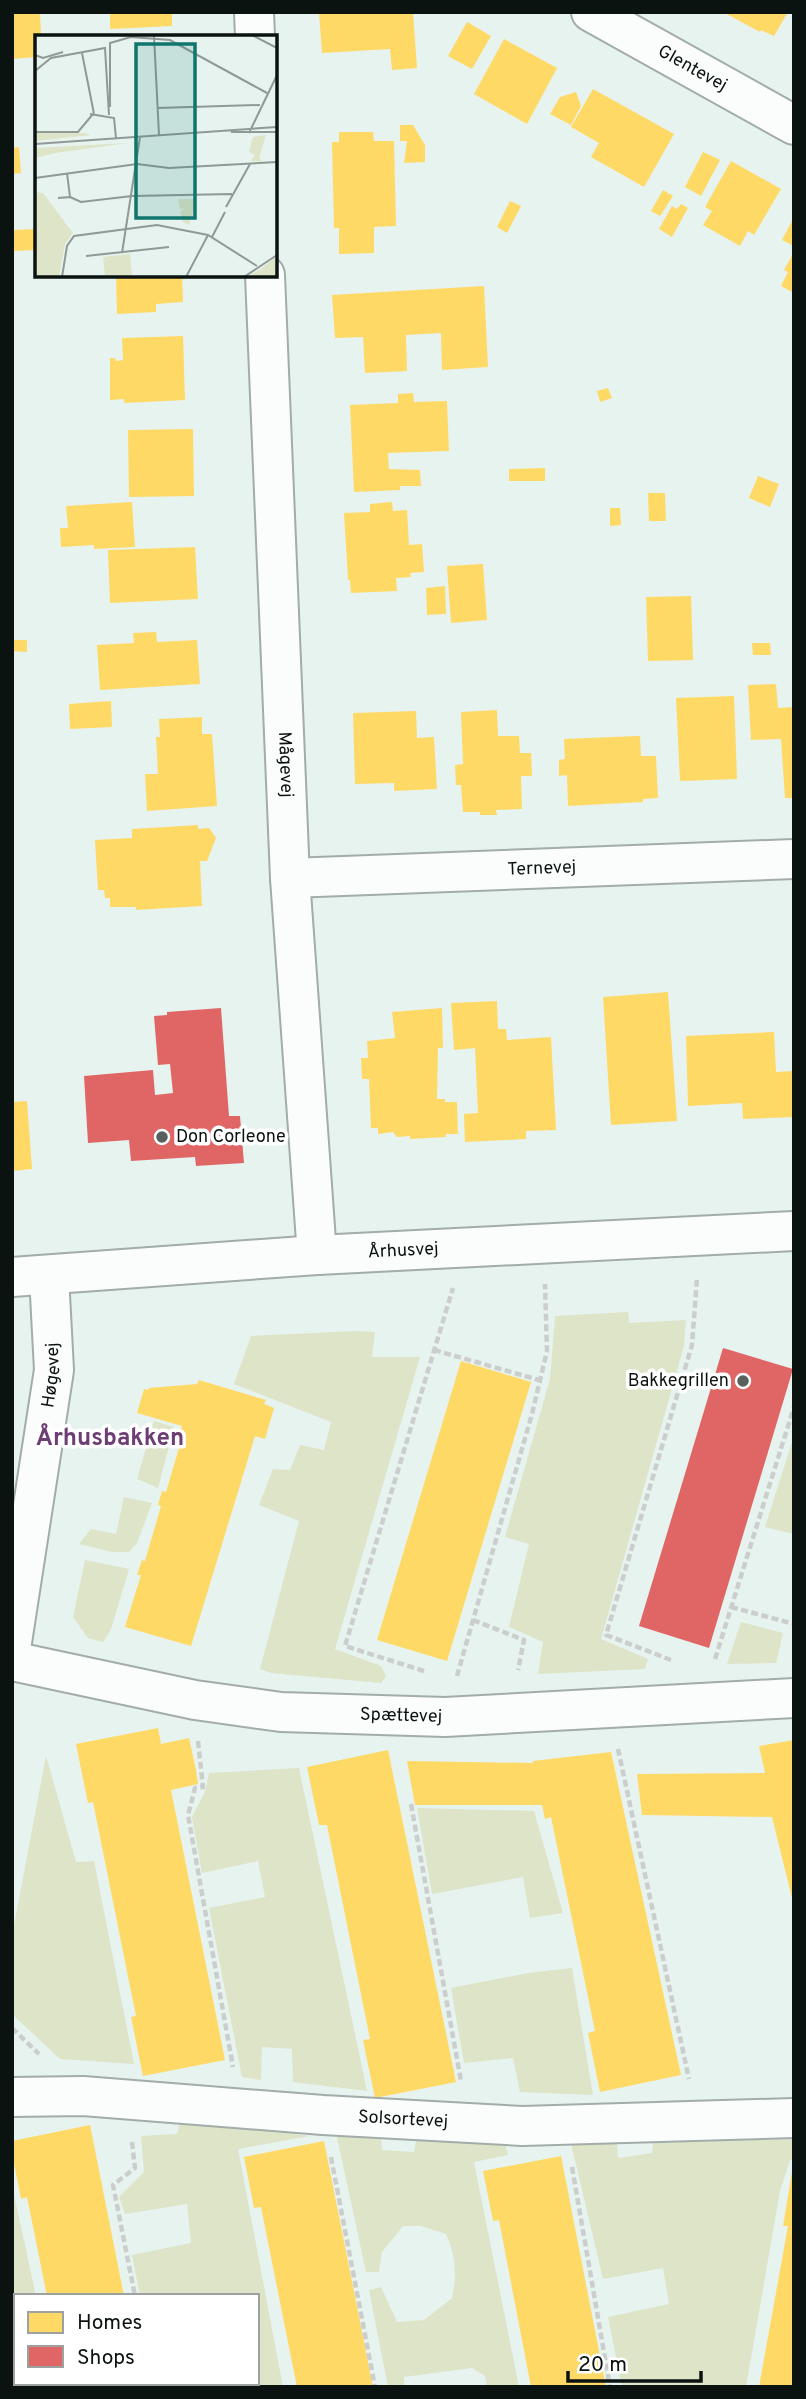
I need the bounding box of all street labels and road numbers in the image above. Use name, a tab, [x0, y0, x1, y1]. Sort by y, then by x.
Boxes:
street label: Glentevej	[653, 40, 731, 97]
street label: Mågevej	[272, 731, 298, 798]
street label: Ternevej	[507, 856, 577, 881]
street label: Århusvej	[367, 1237, 439, 1264]
street label: Høgevej	[37, 1342, 66, 1409]
street label: Spættevej	[359, 1703, 443, 1728]
street label: Solsortevej	[357, 2105, 449, 2133]

